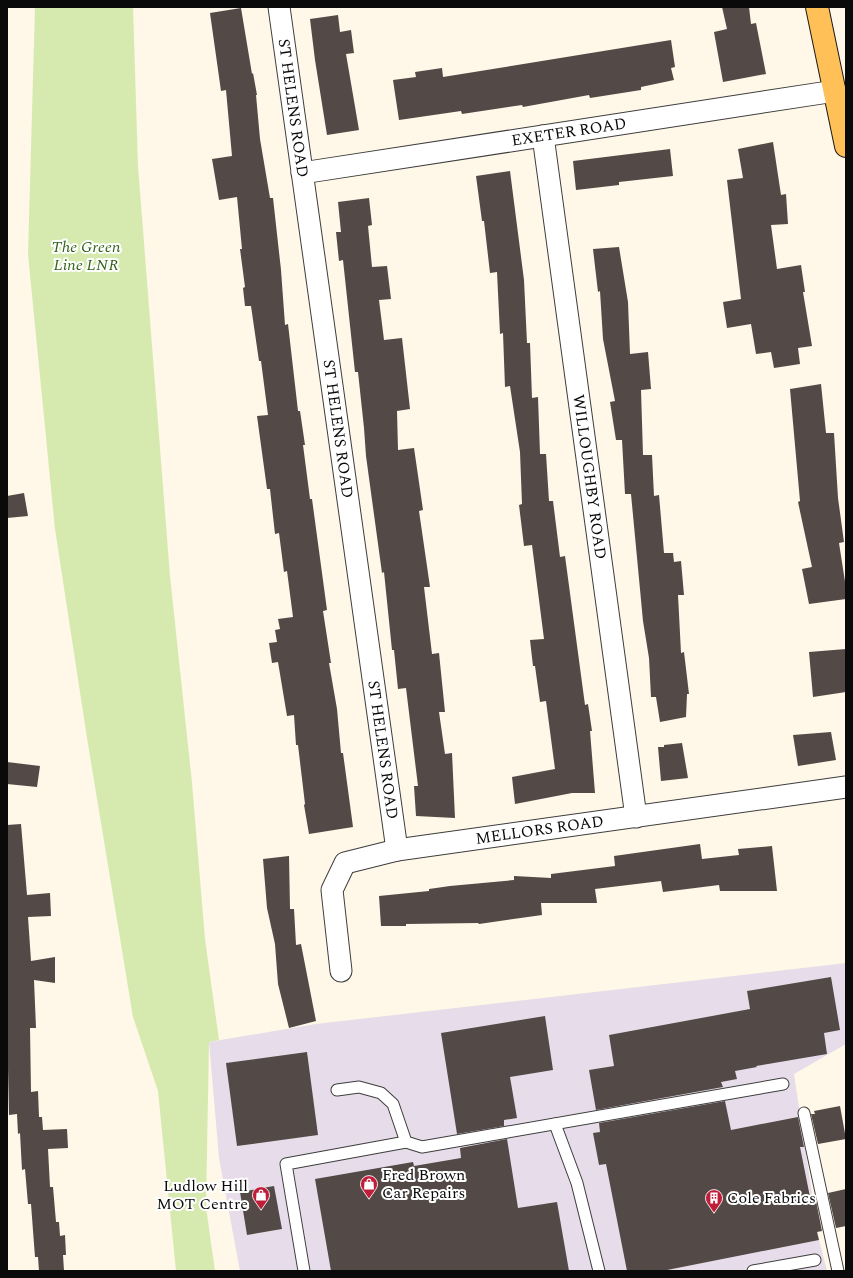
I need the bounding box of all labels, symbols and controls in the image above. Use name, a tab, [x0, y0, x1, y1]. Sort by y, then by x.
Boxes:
street label: ST HELENS ROAD	[272, 37, 315, 179]
street label: EXETER ROAD	[510, 111, 628, 153]
park label: The Green Line LNR	[52, 235, 121, 277]
street label: ST HELENS ROAD	[316, 358, 360, 500]
street label: WILLOUGHBY ROAD	[566, 393, 613, 561]
street label: ST HELENS ROAD	[361, 679, 405, 821]
street label: MELLORS ROAD	[474, 809, 605, 851]
place label: Fred Brown Car Repairs	[382, 1163, 465, 1205]
place label: Ludlow Hill MOT Centre	[156, 1174, 248, 1216]
shop icon: Fred Brown Car Repairs	[359, 1174, 379, 1199]
shop icon: Ludlow Hill MOT Centre	[251, 1185, 271, 1210]
place label: Cole Fabrics	[727, 1186, 816, 1210]
building icon: Cole Fabrics	[704, 1188, 724, 1213]

